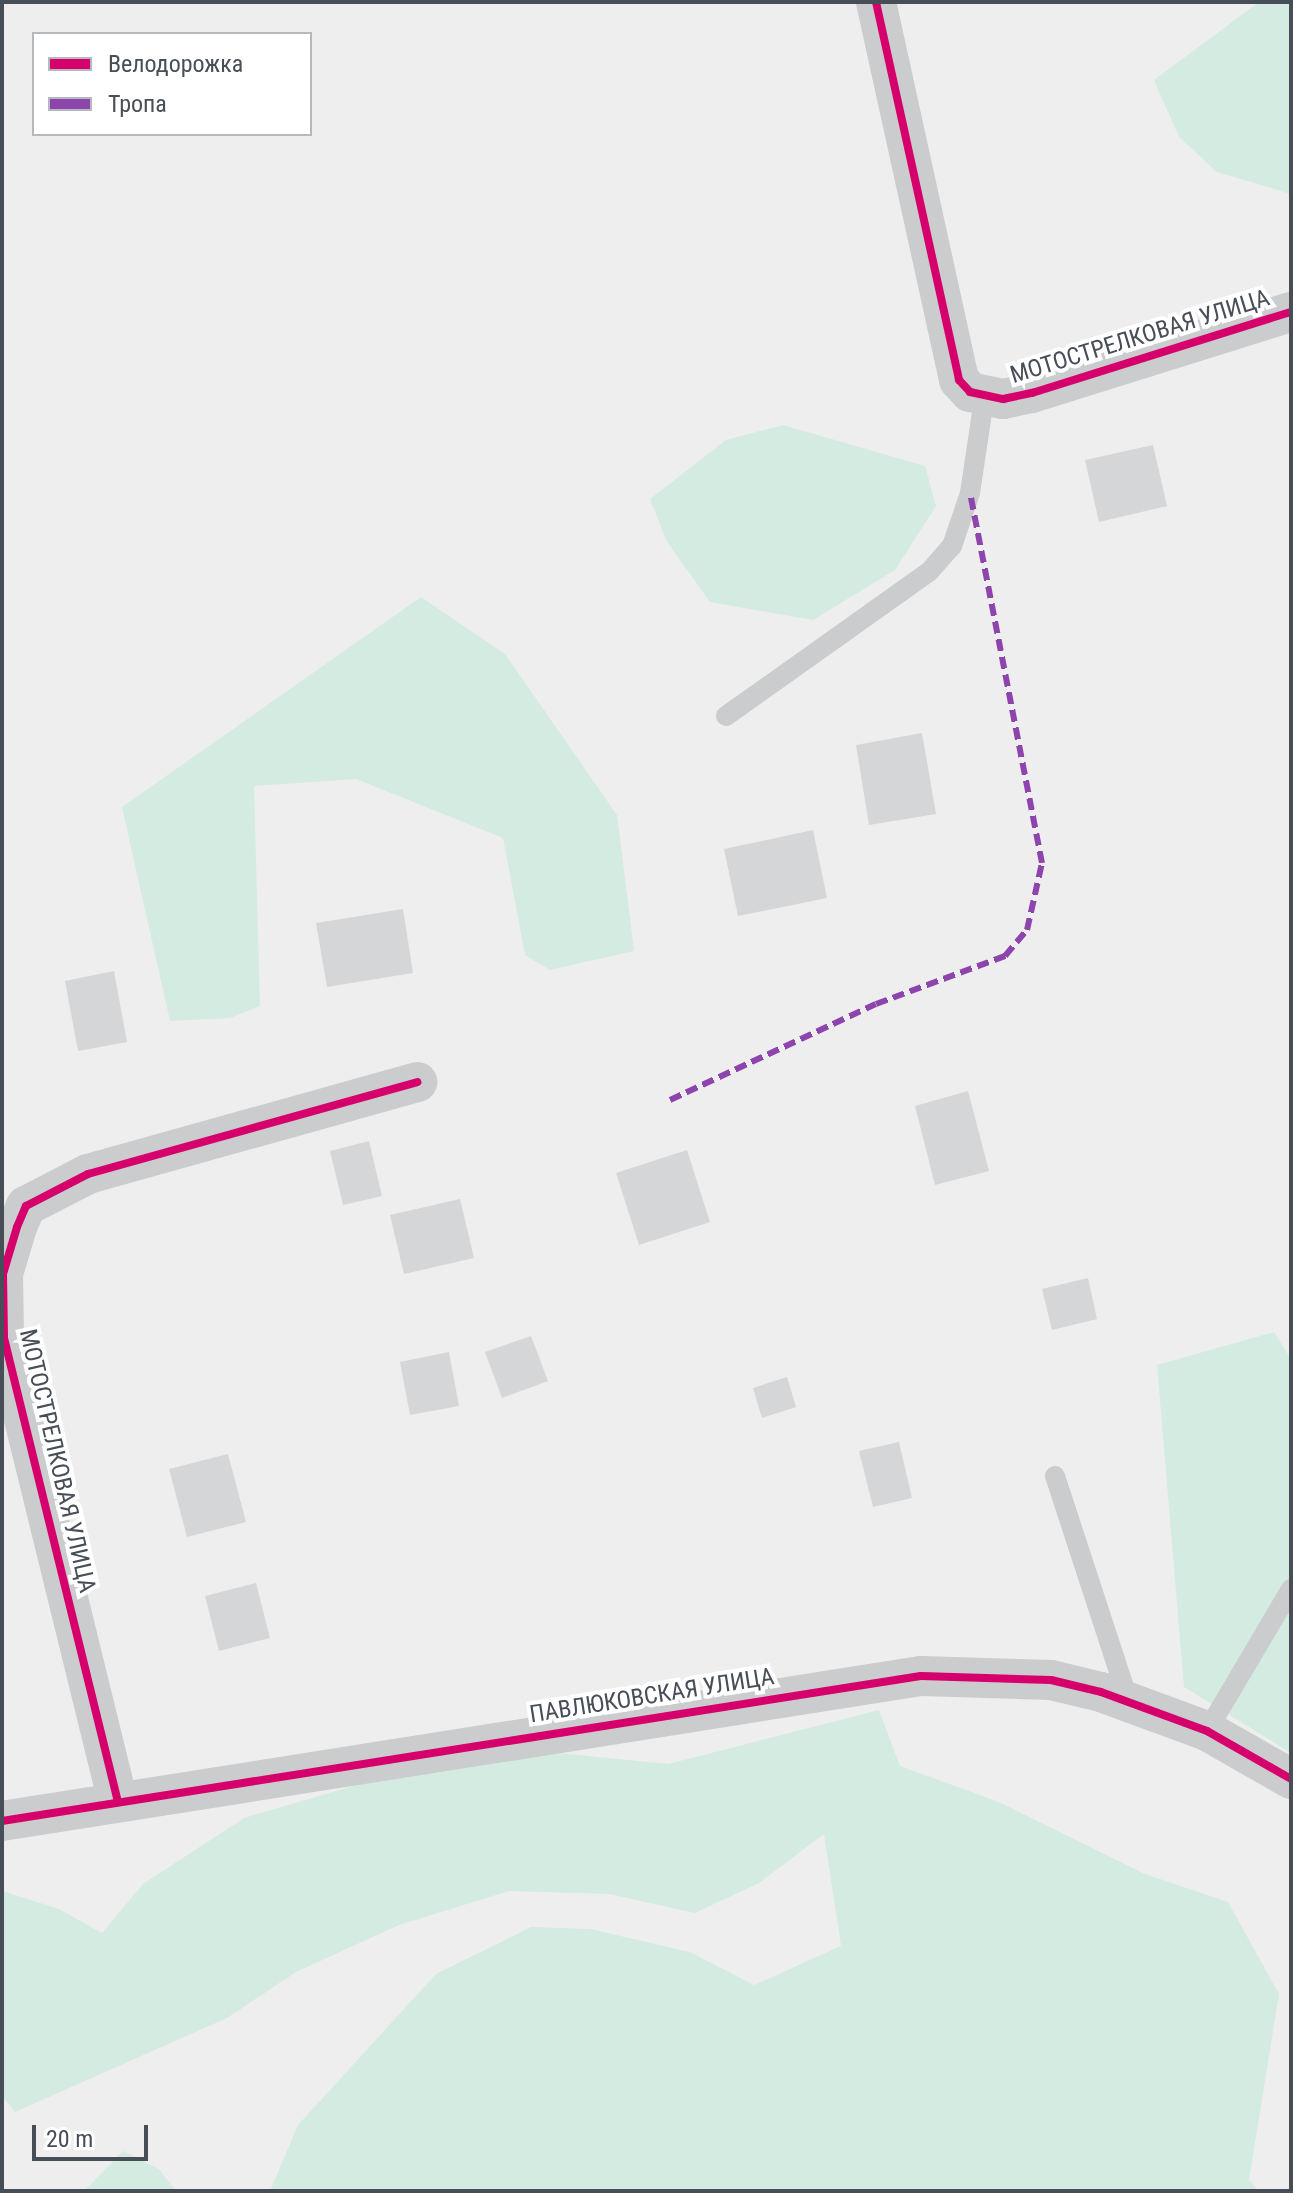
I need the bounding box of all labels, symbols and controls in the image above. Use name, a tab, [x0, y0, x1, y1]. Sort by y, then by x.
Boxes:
legend	[32, 32, 312, 136]
text: Велодорожка	[108, 50, 243, 78]
text: Тропа	[108, 90, 167, 118]
street label: МОТОСТРЕЛКОВАЯ УЛИЦА	[1007, 284, 1273, 390]
street label: МОТОСТРЕЛКОВАЯ УЛИЦА	[13, 1326, 101, 1596]
street label: ПАВЛЮКОВСКАЯ УЛИЦА	[528, 1662, 776, 1730]
scale bar	[36, 2109, 152, 2159]
text: 20 m	[46, 2125, 93, 2153]

